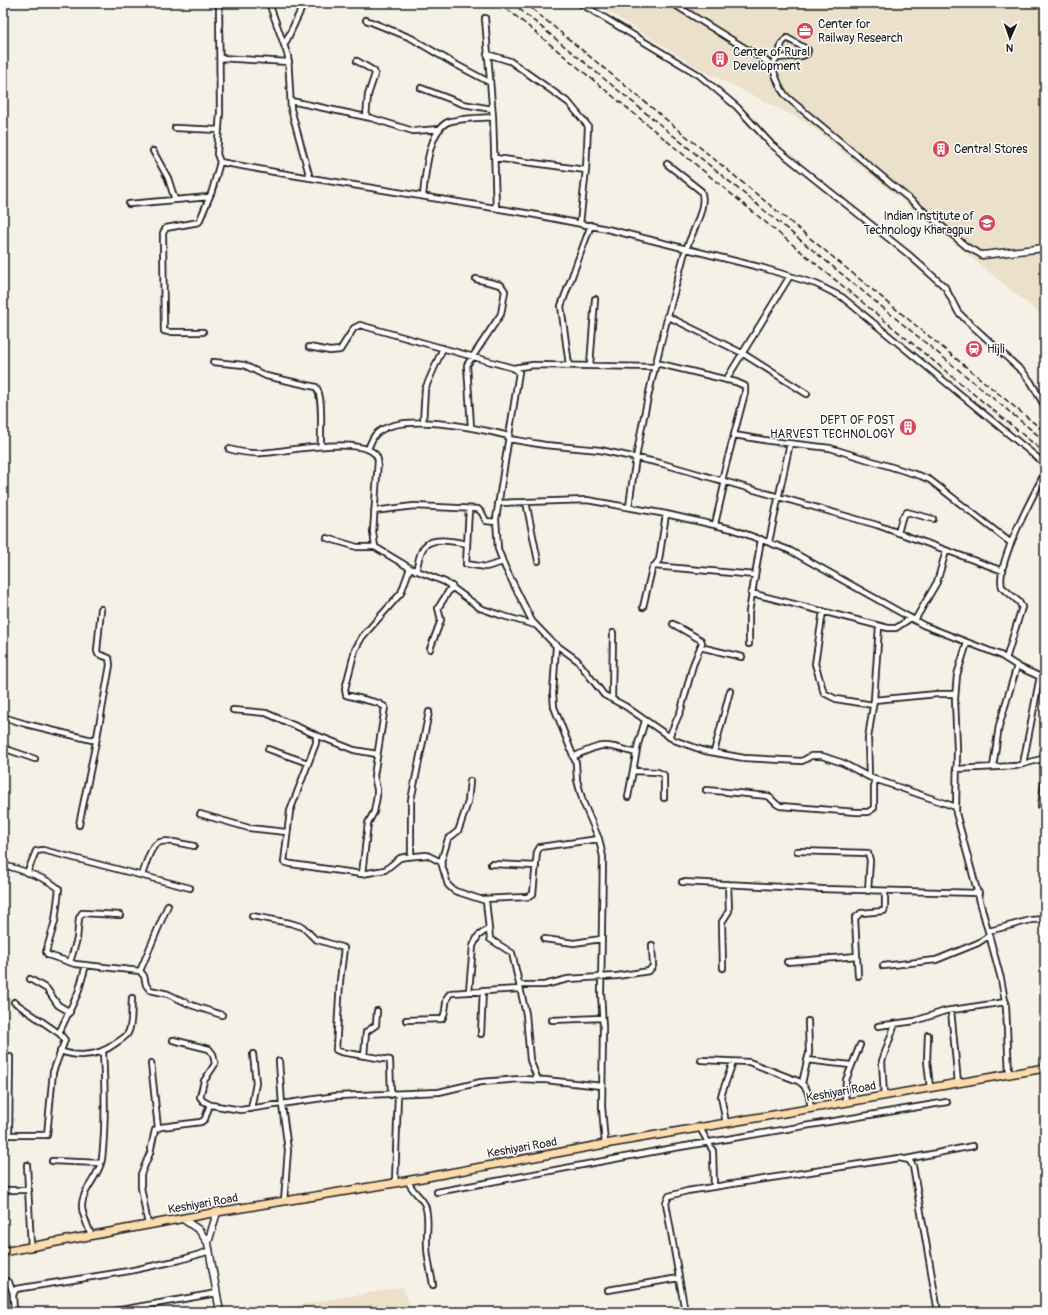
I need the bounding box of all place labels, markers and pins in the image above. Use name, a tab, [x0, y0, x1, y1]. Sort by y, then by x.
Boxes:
place label: Center for Railway Research	[818, 17, 903, 46]
office icon: Center for Railway Research	[795, 21, 815, 41]
place label: Center of Rural Development	[733, 45, 810, 74]
building icon: Center of Rural Development	[710, 49, 730, 69]
building icon: Central Stores	[931, 139, 951, 159]
place label: Central Stores	[954, 142, 1028, 157]
place label: Indian Institute of Technology Kharagpur	[864, 209, 975, 238]
school or university icon: Indian Institute of Technology Kharagpur	[977, 213, 997, 233]
station icon: Hijli	[964, 339, 984, 359]
place label: Hijli	[987, 342, 1005, 357]
place label: DEPT OF POST HARVEST TECHNOLOGY	[770, 413, 895, 442]
building icon: DEPT OF POST HARVEST TECHNOLOGY	[898, 417, 918, 437]

